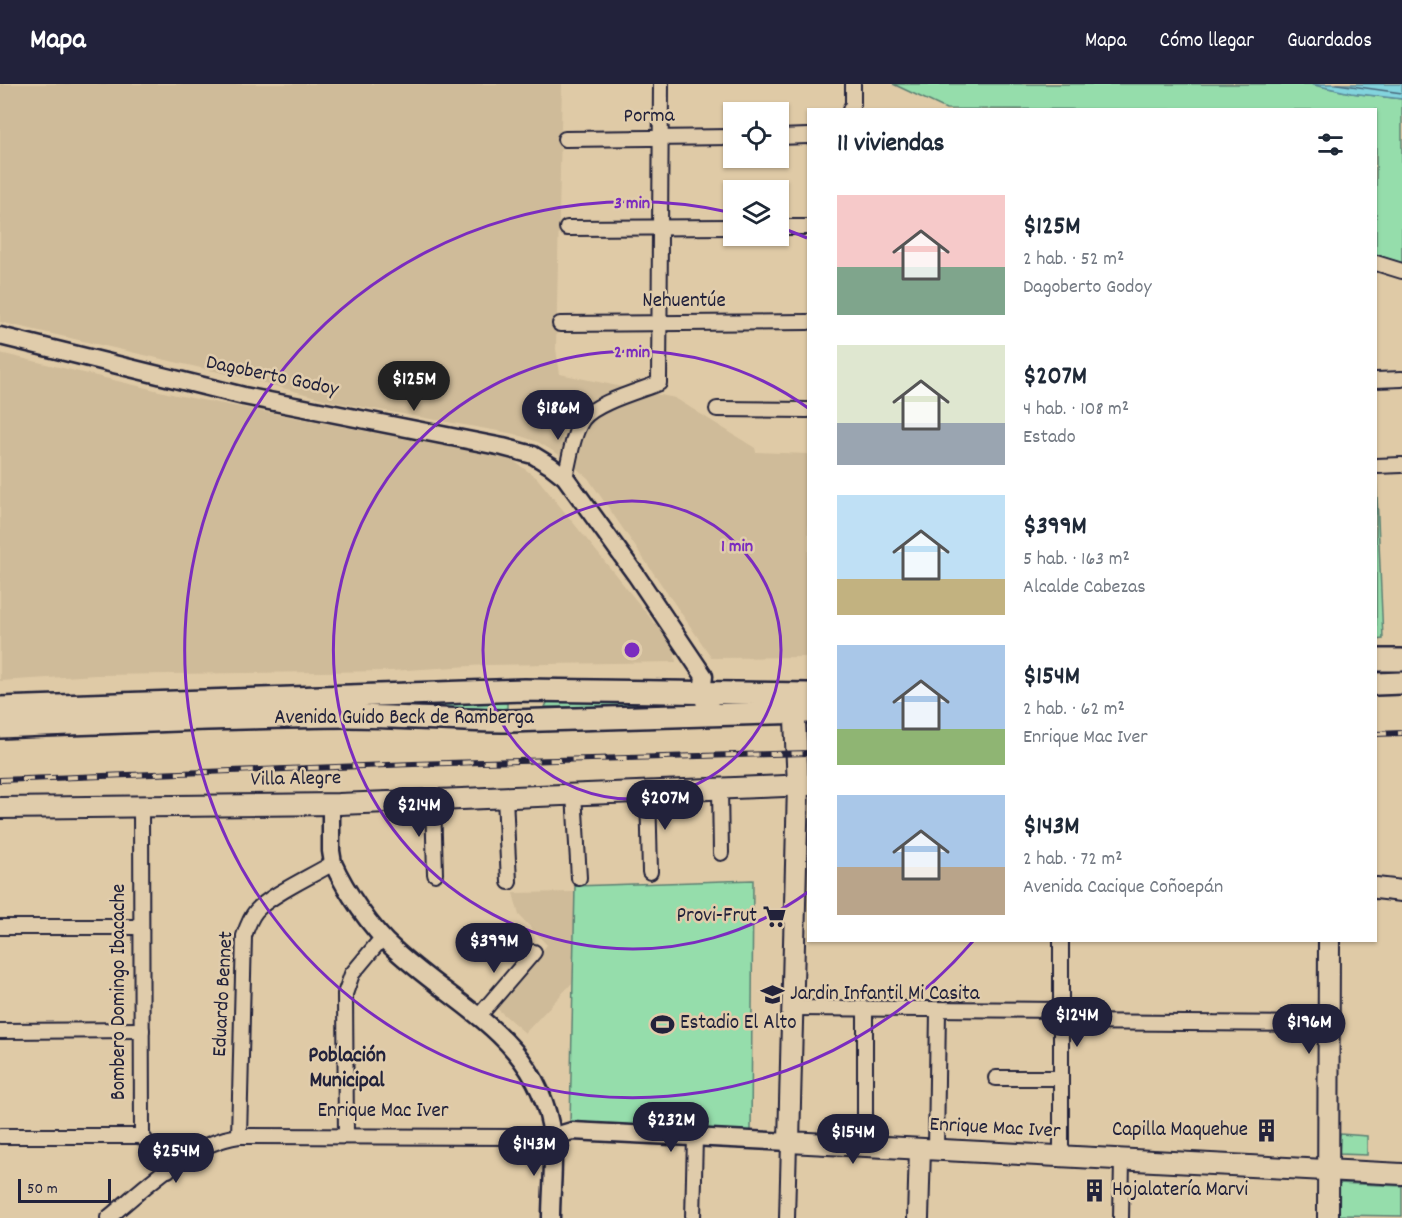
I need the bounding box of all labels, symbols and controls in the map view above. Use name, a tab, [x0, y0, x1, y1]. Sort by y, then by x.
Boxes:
text: Mapa	[30, 22, 86, 62]
text: Mapa	[1085, 27, 1127, 57]
text: Cómo llegar	[1160, 27, 1254, 57]
text: Guardados	[1287, 27, 1372, 57]
street label: Porma	[623, 102, 676, 132]
map controls	[723, 102, 789, 246]
button: locate	[723, 102, 789, 168]
text: 11 viviendas	[837, 126, 944, 163]
icon: filters	[1314, 128, 1347, 161]
button: layers	[723, 180, 789, 246]
text: 3 min	[614, 192, 650, 217]
text: $125M	[1023, 209, 1081, 246]
icon: home	[885, 219, 957, 291]
text: 2 hab. · 52 m²	[1023, 246, 1124, 274]
text: Dagoberto Godoy	[1023, 274, 1151, 302]
street label: Nehuentúe	[642, 287, 726, 317]
text: 2 min	[614, 341, 650, 366]
street label: Dagoberto Godoy	[203, 348, 342, 406]
text: $207M	[1023, 359, 1087, 396]
pin: $125M	[372, 361, 456, 412]
text: $125M	[392, 366, 436, 394]
icon: home	[885, 369, 957, 441]
pin: $186M	[516, 390, 600, 441]
text: $186M	[536, 395, 580, 423]
text: 4 hab. · 108 m²	[1023, 396, 1129, 424]
text: Estado	[1023, 424, 1076, 452]
text: $399M	[1023, 509, 1087, 546]
icon: home	[885, 519, 957, 591]
text: 1 min	[721, 535, 753, 560]
text: 5 hab. · 163 m²	[1023, 546, 1130, 574]
text: Alcalde Cabezas	[1023, 574, 1146, 602]
centre of rings	[622, 640, 642, 660]
text: $154M	[1023, 659, 1080, 696]
icon: home	[885, 669, 957, 741]
text: 2 hab. · 62 m²	[1023, 696, 1125, 724]
street label: Avenida Guido Beck de Ramberga	[274, 704, 535, 734]
text: Enrique Mac Iver	[1023, 724, 1148, 752]
street label: Villa Alegre	[250, 764, 342, 796]
pin: $207M	[623, 780, 707, 831]
text: $207M	[640, 785, 690, 813]
pin: $214M	[377, 787, 461, 838]
text: $214M	[397, 792, 441, 820]
text: $143M	[1023, 809, 1079, 846]
icon: home	[885, 819, 957, 891]
text: 2 hab. · 72 m²	[1023, 846, 1123, 874]
text: Avenida Cacique Coñoepán	[1023, 874, 1223, 902]
street label: Bombero Domingo Ibacache	[105, 884, 135, 1100]
place label: Provi-Frut	[677, 902, 757, 932]
supermarket icon: Provi-Frut	[762, 904, 788, 930]
pin: $399M	[452, 923, 536, 974]
text: $399M	[469, 928, 519, 956]
street label: Eduardo Bennet	[206, 930, 242, 1058]
place label: Jardin Infantil Mi Casita	[790, 980, 981, 1010]
school or university icon: Jardin Infantil Mi Casita	[759, 982, 785, 1008]
pin: $124M	[1035, 997, 1119, 1048]
text: $124M	[1055, 1002, 1099, 1030]
pin: $196M	[1267, 1004, 1351, 1055]
place label: Estadio El Alto	[680, 1009, 797, 1039]
text: $196M	[1286, 1009, 1332, 1037]
sports icon: Estadio El Alto	[649, 1011, 675, 1037]
district label: Población Municipal	[308, 1041, 386, 1097]
street label: Enrique Mac Iver	[317, 1097, 449, 1127]
pin: $232M	[629, 1102, 713, 1153]
text: $232M	[647, 1107, 695, 1135]
street label: Enrique Mac Iver	[929, 1111, 1061, 1147]
pin: $154M	[811, 1114, 895, 1165]
place label: Capilla Maquehue	[1112, 1116, 1248, 1146]
building icon: Capilla Maquehue	[1253, 1118, 1279, 1144]
text: $154M	[831, 1119, 875, 1147]
pin: $143M	[492, 1126, 576, 1177]
text: $143M	[512, 1131, 556, 1159]
pin: $254M	[134, 1133, 218, 1184]
text: $254M	[152, 1138, 200, 1166]
scale bar	[18, 1176, 111, 1204]
place label: Hojalatería Marvi	[1112, 1176, 1248, 1206]
text: 50 m	[27, 1178, 58, 1201]
building icon: Hojalatería Marvi	[1081, 1178, 1107, 1204]

